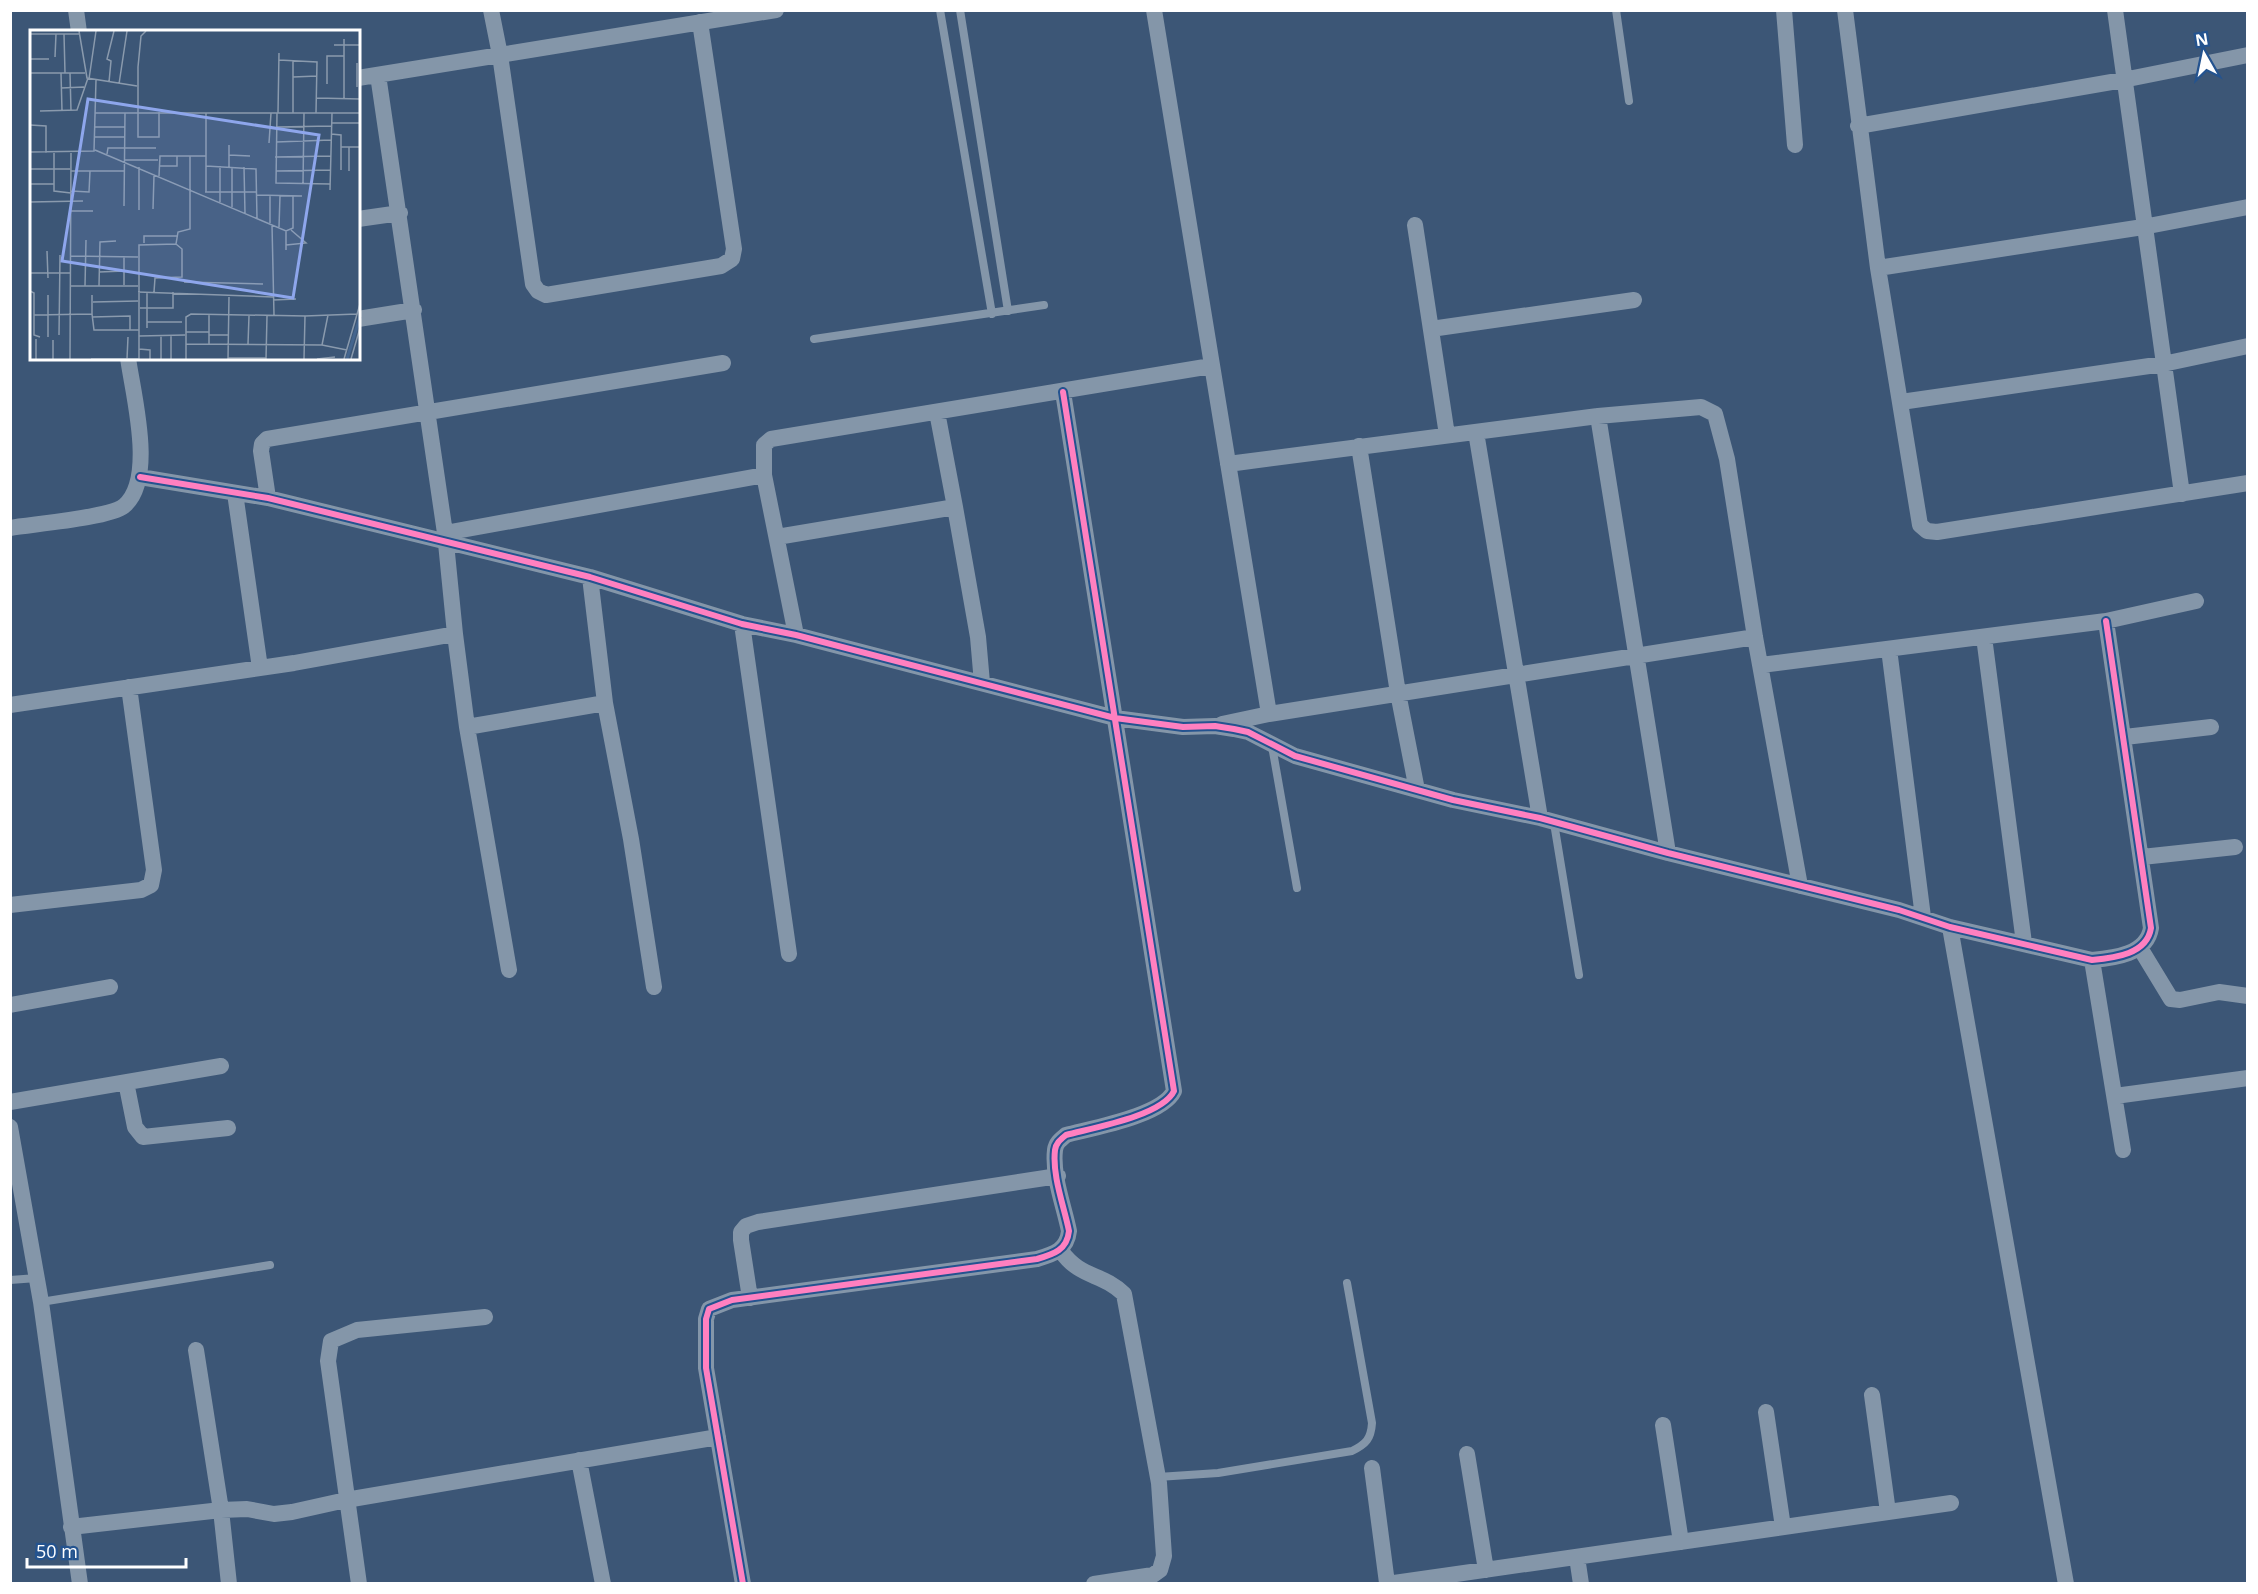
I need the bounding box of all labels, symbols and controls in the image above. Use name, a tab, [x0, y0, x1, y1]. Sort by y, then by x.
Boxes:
north arrow	[2174, 24, 2234, 84]
text: N	[2194, 27, 2210, 51]
inset map	[30, 30, 360, 360]
scale bar	[27, 1531, 186, 1569]
text: 50 m	[36, 1539, 78, 1563]

